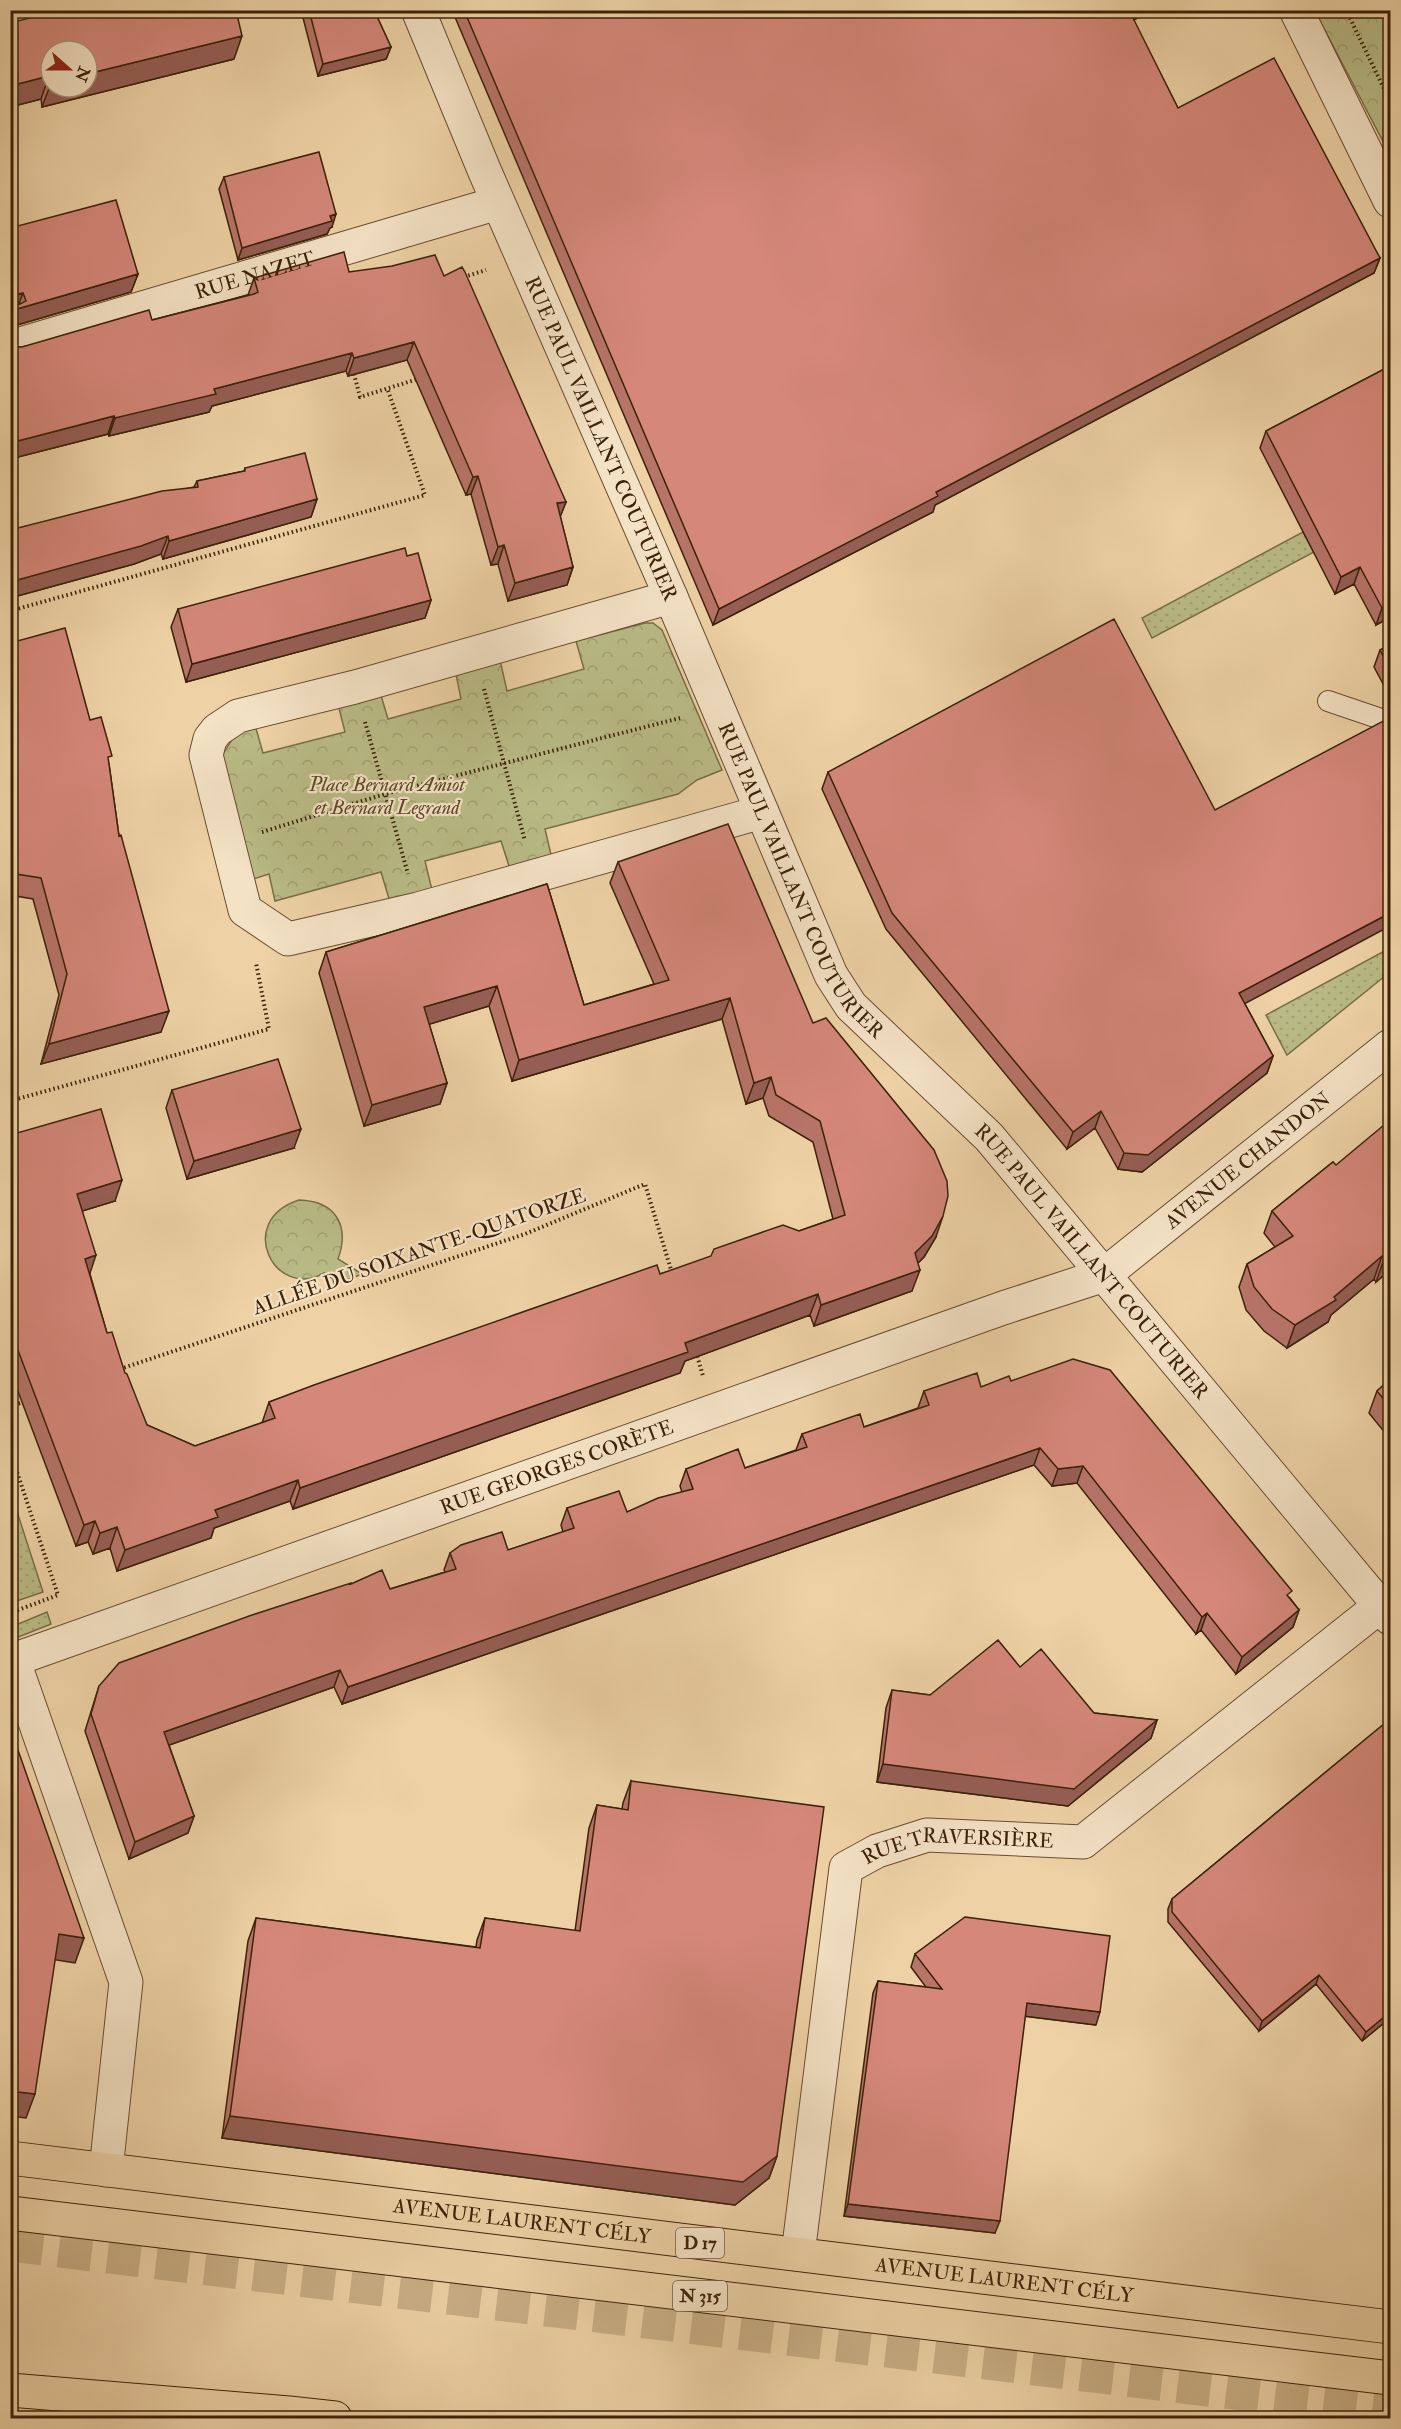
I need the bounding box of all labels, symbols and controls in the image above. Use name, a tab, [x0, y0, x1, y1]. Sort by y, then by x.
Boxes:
north arrow	[39, 39, 99, 99]
text: N	[70, 63, 94, 85]
street label: RUE NAZET	[192, 246, 318, 305]
street label: RUE PAUL VAILLANT COUTURIER	[519, 273, 683, 605]
street label: RUE PAUL VAILLANT COUTURIER	[712, 719, 890, 1044]
park label: Place Bernard Amiot et Bernard Legrand	[308, 772, 466, 820]
street label: AVENUE CHANDON	[1159, 1087, 1336, 1235]
street label: RUE PAUL VAILLANT COUTURIER	[969, 1118, 1214, 1405]
street label: ALLÉE DU SOIXANTE-QUATORZE	[248, 1182, 589, 1321]
street label: RUE GEORGES CORÈTE	[437, 1414, 677, 1520]
street label: RUE TRAVERSIÈRE	[857, 1823, 1054, 1870]
street label: AVENUE LAURENT CÉLY	[391, 2193, 654, 2250]
road number: D 17	[676, 2228, 724, 2258]
street label: AVENUE LAURENT CÉLY	[873, 2252, 1136, 2309]
road number: N 315	[673, 2281, 727, 2311]

